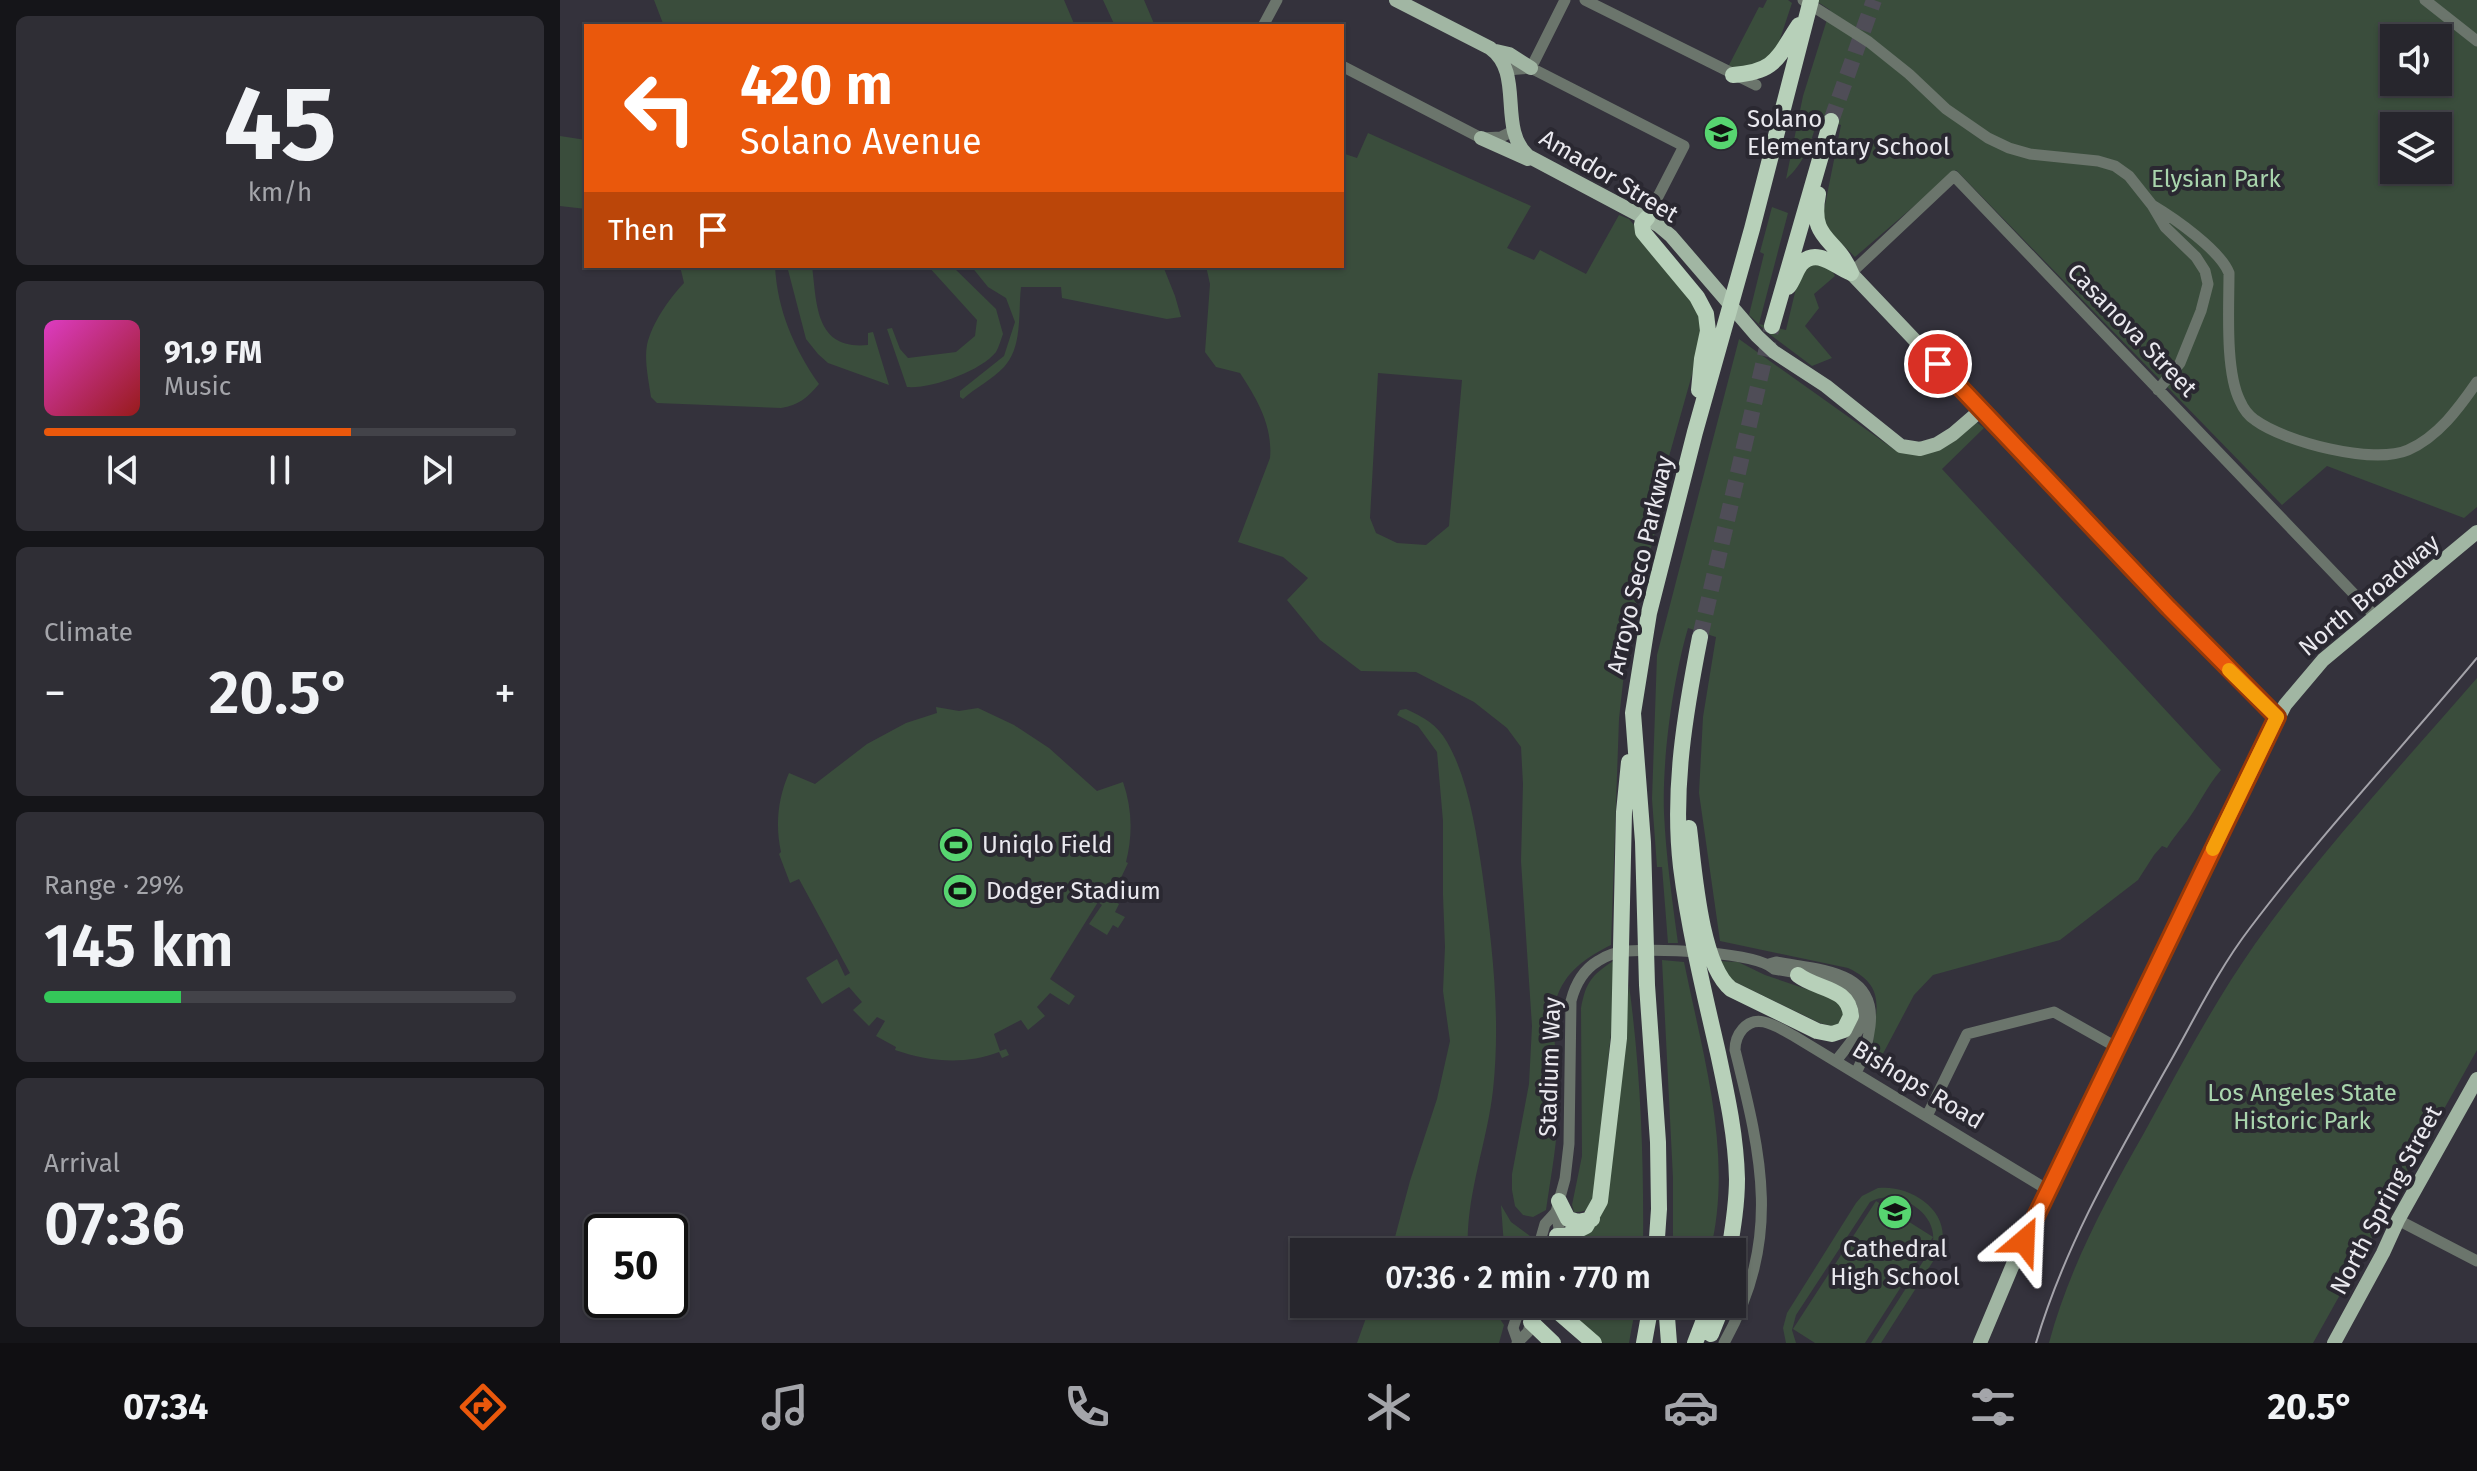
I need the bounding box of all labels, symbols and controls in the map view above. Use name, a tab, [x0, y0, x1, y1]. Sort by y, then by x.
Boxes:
map controls	[2380, 24, 2452, 184]
button: sound	[2380, 24, 2452, 96]
text: 420 m	[740, 52, 893, 119]
icon: left	[608, 56, 712, 160]
text: 45	[223, 62, 337, 187]
place label: Solano Elementary School	[1747, 105, 1950, 161]
button: layers	[2380, 112, 2452, 184]
school or university icon: Solano Elementary School	[1702, 114, 1740, 152]
text: Solano Avenue	[740, 120, 982, 164]
street label: Amador Street	[1535, 124, 1684, 228]
park label: Elysian Park	[2151, 165, 2282, 193]
text: km/h	[248, 177, 312, 208]
icon: arrive	[691, 208, 735, 252]
text: Then	[608, 212, 675, 248]
street label: Casanova Street	[2061, 258, 2203, 403]
pin	[1904, 330, 1972, 398]
text: 91.9 FM	[164, 335, 262, 371]
icon: arrive	[1916, 342, 1960, 386]
text: Music	[164, 371, 231, 402]
icon: previous	[101, 448, 145, 492]
icon: pause	[258, 448, 302, 492]
icon: next	[415, 448, 459, 492]
street label: Arroyo Seco Parkway	[1601, 453, 1679, 677]
street label: North Broadway	[2293, 528, 2445, 662]
text: Climate	[44, 617, 133, 648]
text: 20.5°	[209, 657, 351, 729]
text: −	[44, 667, 66, 720]
text: +	[494, 667, 516, 720]
sports icon: Uniqlo Field	[937, 826, 975, 864]
place label: Uniqlo Field	[982, 831, 1112, 859]
text: Range · 29%	[44, 870, 184, 901]
sports icon: Dodger Stadium	[941, 872, 979, 910]
place label: Dodger Stadium	[986, 877, 1161, 905]
text: 145 km	[44, 910, 234, 982]
street label: Stadium Way	[1534, 996, 1566, 1138]
street label: Bishops Road	[1847, 1035, 1989, 1135]
park label: Los Angeles State Historic Park	[2207, 1079, 2397, 1135]
street label: North Spring Street	[2324, 1100, 2448, 1299]
text: Arrival	[44, 1148, 120, 1179]
text: 07:36	[44, 1188, 185, 1260]
school or university icon: Cathedral High School	[1876, 1193, 1914, 1231]
position arrow	[1982, 1199, 2066, 1283]
speed limit sign: 50	[584, 1214, 688, 1318]
place label: Cathedral High School	[1830, 1235, 1960, 1291]
text: 07:36 · 2 min · 770 m	[1385, 1260, 1651, 1296]
icon: directions	[455, 1379, 511, 1435]
icon: music	[757, 1379, 813, 1435]
icon: phone	[1059, 1379, 1115, 1435]
icon: climate	[1361, 1379, 1417, 1435]
icon: car	[1663, 1379, 1719, 1435]
icon: filters	[1965, 1379, 2021, 1435]
text: 07:34	[123, 1385, 208, 1429]
text: 20.5°	[2267, 1385, 2354, 1429]

